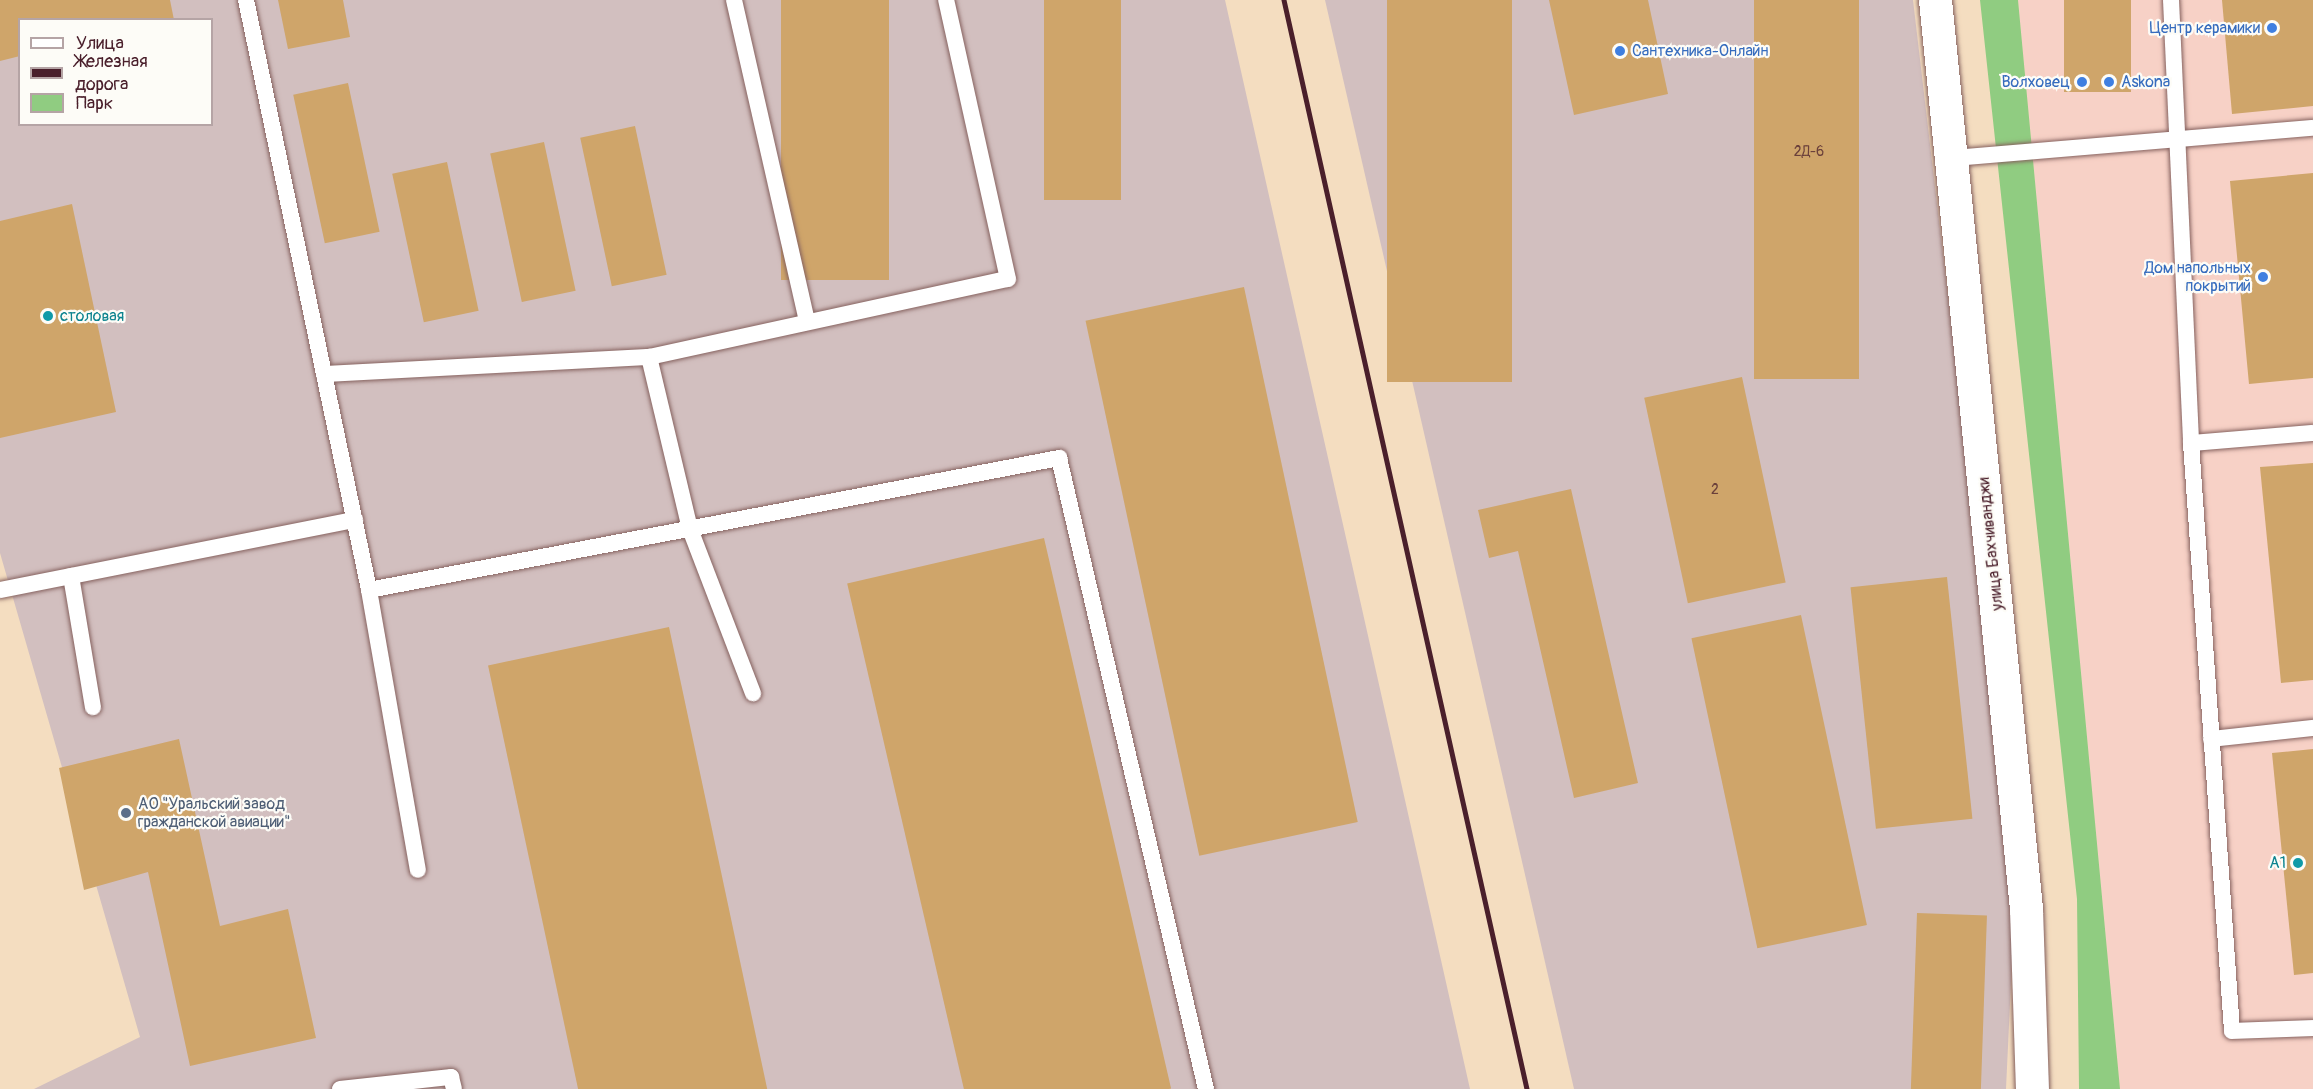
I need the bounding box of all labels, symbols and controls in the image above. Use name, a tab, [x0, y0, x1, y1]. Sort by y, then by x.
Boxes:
legend	[18, 18, 213, 126]
place label: Центр керамики	[2150, 18, 2260, 38]
marker: Центр керамики	[2265, 21, 2279, 35]
text: Улица	[76, 32, 124, 55]
place label: Сантехника-Онлайн	[1632, 41, 1768, 61]
marker: Сантехника-Онлайн	[1613, 44, 1627, 58]
text: Железная дорога	[75, 50, 148, 96]
place label: Волховец	[2002, 72, 2070, 92]
place label: Askona	[2121, 72, 2170, 92]
marker: Волховец	[2075, 75, 2089, 89]
marker: Askona	[2102, 75, 2116, 89]
text: Парк	[76, 92, 113, 115]
house number: 2Д-6	[1794, 144, 1824, 160]
place label: Дом напольных покрытий	[2145, 258, 2251, 296]
marker: Дом напольных покрытий	[2256, 270, 2270, 284]
place label: столовая	[60, 306, 124, 326]
marker: столовая	[41, 309, 55, 323]
street label: улица Бахчиванджи	[1974, 476, 2008, 612]
house number: 2	[1711, 482, 1719, 498]
place label: АО "Уральский завод гражданской авиации"	[138, 794, 290, 832]
marker: АО "Уральский завод гражданской авиации"	[119, 806, 133, 820]
place label: A1	[2269, 853, 2286, 873]
marker: A1	[2291, 856, 2305, 870]

